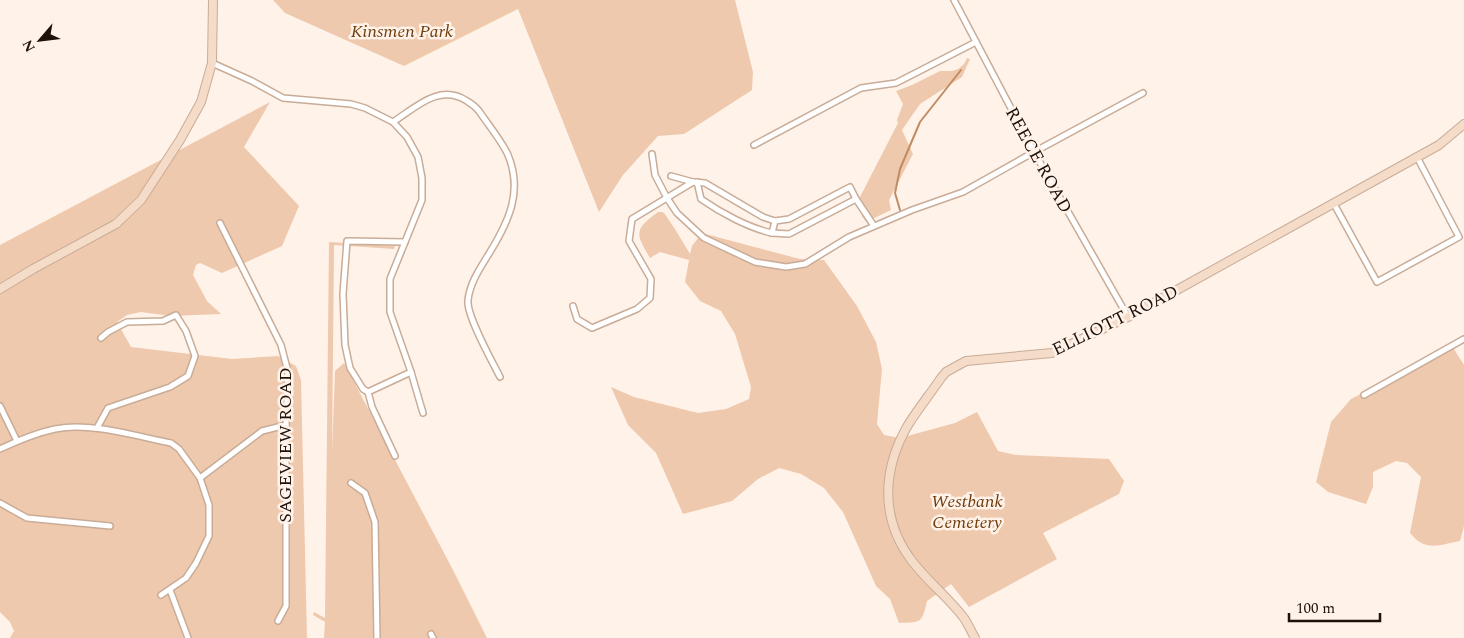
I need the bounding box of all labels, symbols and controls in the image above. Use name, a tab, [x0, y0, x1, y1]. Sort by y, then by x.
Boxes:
north arrow	[15, 15, 65, 65]
park label: Kinsmen Park	[351, 18, 454, 45]
text: N	[17, 36, 41, 56]
street label: REECE ROAD	[998, 102, 1079, 218]
street label: ELLIOTT ROAD	[1047, 278, 1183, 363]
street label: SAGEVIEW ROAD	[272, 367, 299, 523]
park label: Westbank Cemetery	[931, 488, 1004, 536]
scale bar	[1289, 590, 1380, 622]
text: 100 m	[1296, 597, 1335, 620]

